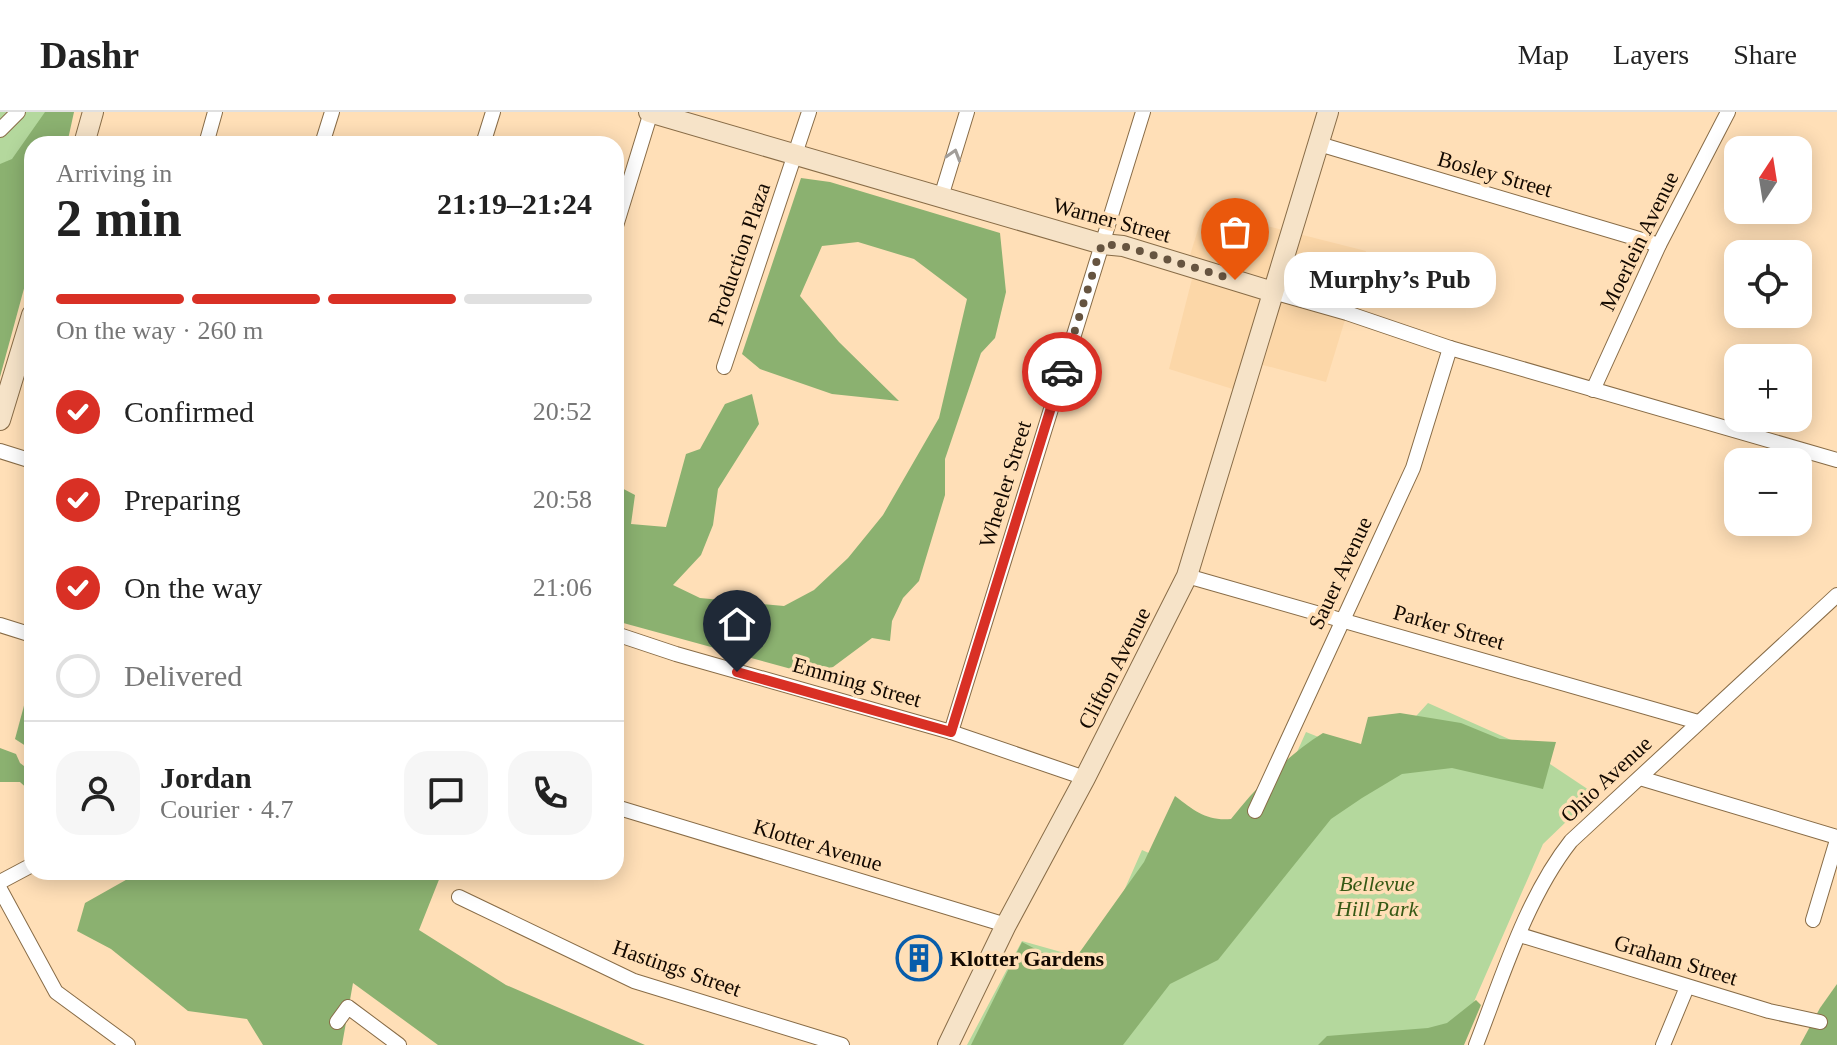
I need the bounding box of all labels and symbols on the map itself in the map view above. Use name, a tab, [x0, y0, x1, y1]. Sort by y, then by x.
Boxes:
north arrow	[1724, 136, 1812, 224]
street label: Bosley Street	[1435, 146, 1555, 202]
one-way arrow	[945, 148, 961, 162]
street label: Moerlein Avenue	[1595, 167, 1683, 315]
street label: Production Plaza	[703, 179, 775, 329]
street label: Warner Street	[1050, 192, 1174, 248]
pin	[1201, 198, 1269, 280]
callout: Murphy’s Pub	[1283, 252, 1495, 308]
courier	[1022, 332, 1102, 412]
street label: Wheeler Street	[974, 418, 1036, 550]
street label: Sauer Avenue	[1303, 513, 1377, 633]
pin	[703, 590, 771, 672]
street label: Parker Street	[1391, 599, 1507, 655]
street label: Clifton Avenue	[1073, 603, 1155, 733]
street label: Emming Street	[790, 652, 924, 712]
street label: Ohio Avenue	[1555, 731, 1657, 827]
street label: Klotter Avenue	[751, 814, 885, 876]
park label: Bellevue Hill Park	[1335, 871, 1419, 921]
street label: Graham Street	[1611, 929, 1741, 991]
street label: Hastings Street	[610, 934, 744, 1002]
building icon: Klotter Gardens	[895, 934, 943, 982]
place label: Klotter Gardens	[950, 946, 1105, 971]

